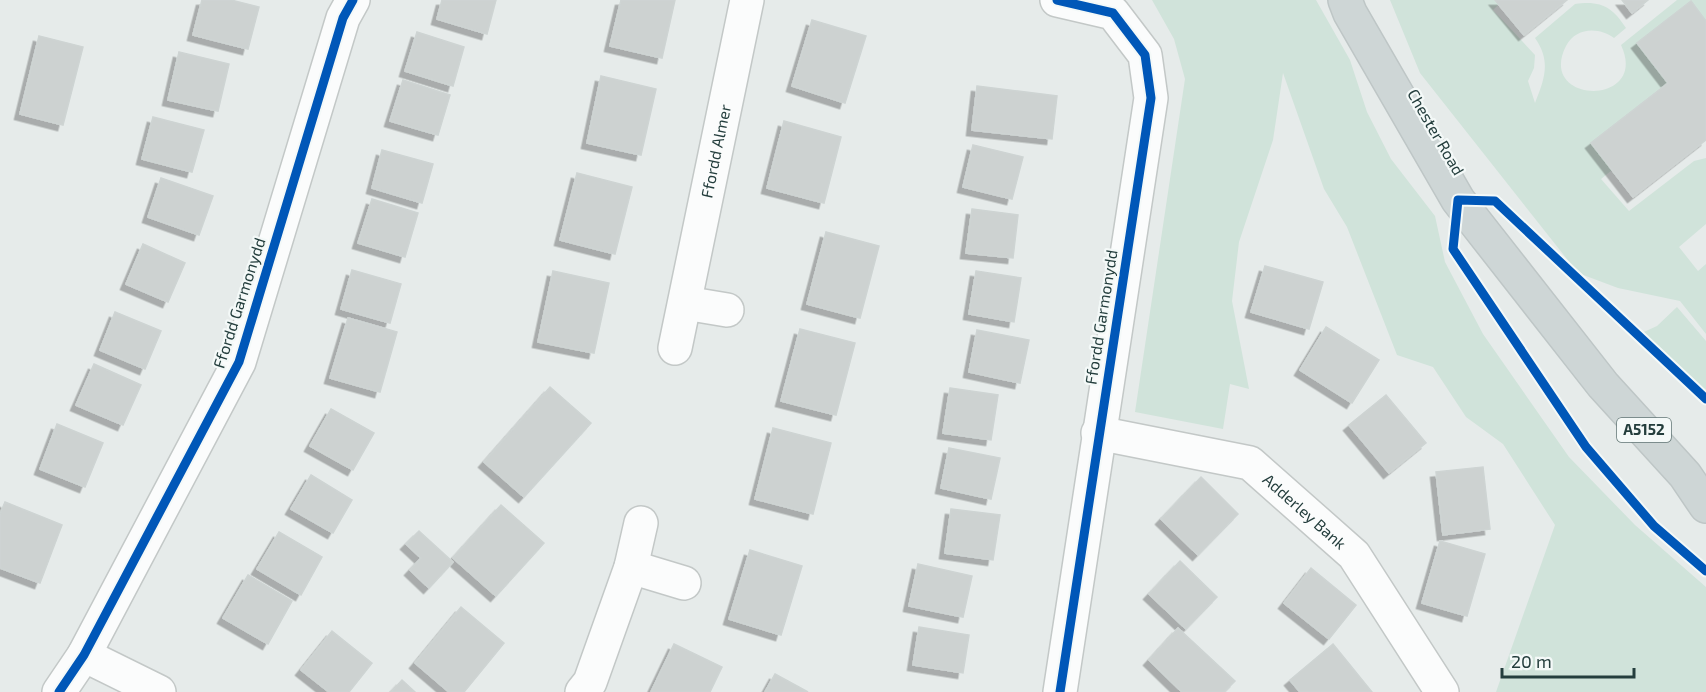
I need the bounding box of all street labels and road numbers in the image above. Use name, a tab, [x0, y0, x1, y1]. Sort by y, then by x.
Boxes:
street label: Chester Road	[1404, 85, 1469, 178]
street label: Ffordd Almer	[696, 102, 734, 200]
street label: Ffordd Garmonydd	[208, 235, 269, 371]
street label: Ffordd Garmonydd	[1080, 248, 1121, 386]
road number: A5152	[1617, 418, 1671, 442]
street label: Adderley Bank	[1260, 469, 1350, 553]

